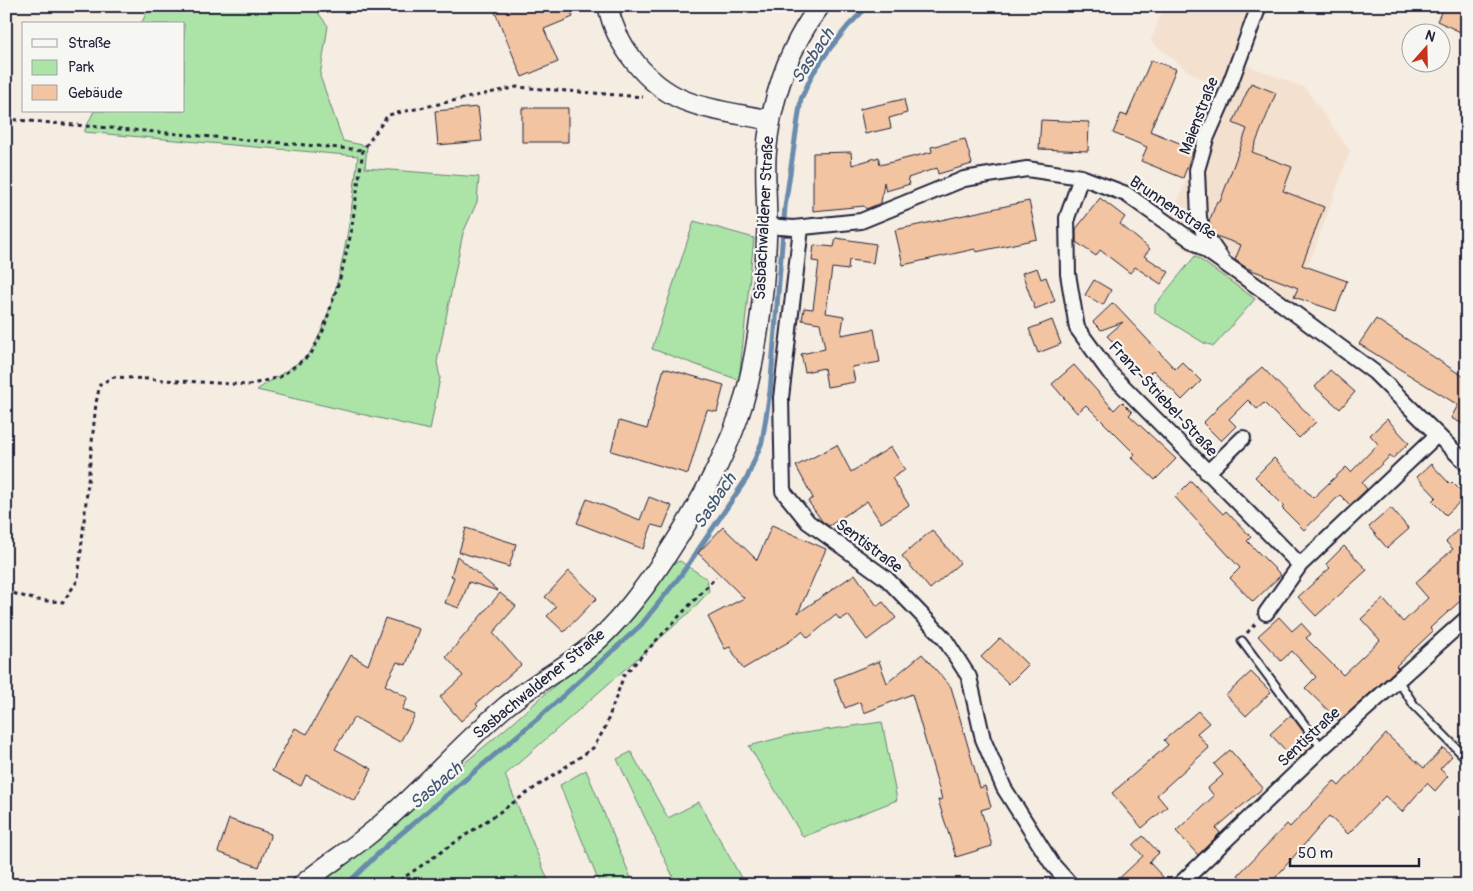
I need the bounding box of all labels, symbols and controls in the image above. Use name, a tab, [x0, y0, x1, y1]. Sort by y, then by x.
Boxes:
legend	[22, 22, 185, 112]
north arrow	[1400, 22, 1450, 72]
water label: Sasbach	[786, 23, 841, 88]
text: N	[1423, 27, 1438, 46]
text: Straße	[68, 34, 111, 53]
text: Park	[68, 58, 95, 77]
street label: Maienstraße	[1175, 74, 1223, 158]
text: Gebäude	[68, 84, 123, 103]
street label: Sasbachwaldener Straße	[750, 135, 778, 300]
street label: Brunnenstraße	[1126, 172, 1220, 244]
street label: Franz-Striebel-Straße	[1104, 337, 1222, 461]
water label: Sasbach	[688, 468, 743, 533]
street label: Sentistraße	[832, 514, 906, 578]
street label: Sasbachwaldener Straße	[469, 625, 609, 743]
street label: Sentistraße	[1273, 703, 1345, 771]
water label: Sasbach	[405, 756, 468, 815]
scale bar	[1290, 836, 1419, 868]
text: 50 m	[1298, 844, 1333, 863]

